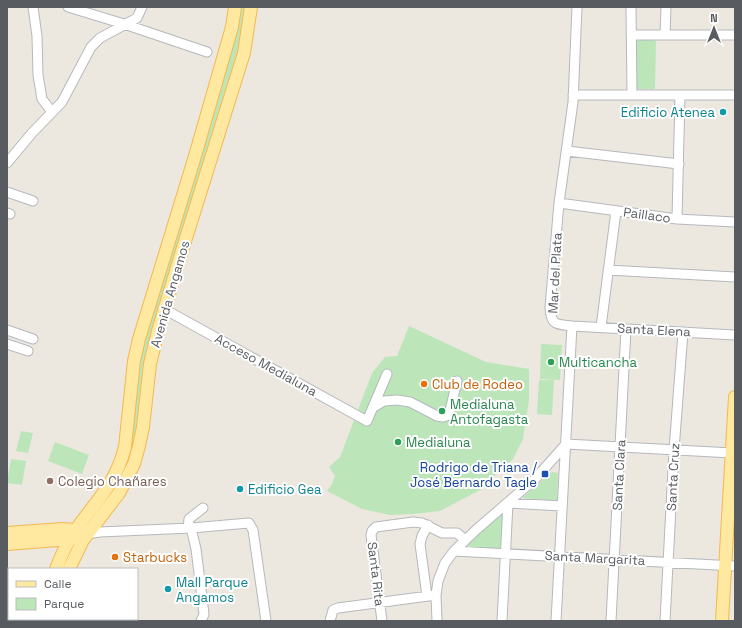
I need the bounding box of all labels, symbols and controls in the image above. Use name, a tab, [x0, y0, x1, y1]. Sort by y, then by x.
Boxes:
north arrow	[694, 8, 734, 48]
text: N	[710, 11, 718, 25]
place label: Edificio Atenea	[621, 104, 716, 121]
marker: Edificio Atenea	[718, 107, 728, 117]
street label: Paillaco	[622, 203, 672, 227]
street label: Mar del Plata	[544, 232, 566, 314]
street label: Avenida Angamos	[147, 238, 193, 350]
street label: Santa Elena	[617, 320, 692, 340]
street label: Acceso Medialuna	[212, 330, 321, 400]
place label: Multicancha	[559, 354, 638, 371]
marker: Multicancha	[546, 357, 556, 367]
place label: Club de Rodeo	[432, 376, 523, 393]
marker: Club de Rodeo	[419, 379, 429, 389]
place label: Medialuna Antofagasta	[450, 396, 529, 428]
marker: Medialuna Antofagasta	[437, 406, 447, 416]
place label: Medialuna	[406, 434, 471, 451]
marker: Medialuna	[393, 437, 403, 447]
street label: Santa Clara	[609, 439, 629, 511]
street label: Santa Cruz	[663, 442, 683, 511]
place label: Rodrigo de Triana / José Bernardo Tagle	[410, 459, 537, 491]
marker: Rodrigo de Triana / José Bernardo Tagle	[540, 469, 550, 479]
place label: Colegio Chañares	[58, 473, 167, 490]
marker: Colegio Chañares	[45, 476, 55, 486]
place label: Edificio Gea	[248, 481, 322, 498]
marker: Edificio Gea	[235, 484, 245, 494]
street label: Santa Rita	[364, 541, 388, 608]
street label: Santa Margarita	[544, 547, 646, 569]
place label: Starbucks	[123, 549, 187, 566]
marker: Starbucks	[110, 552, 120, 562]
legend	[8, 568, 138, 620]
place label: Mall Parque Angamos	[176, 574, 248, 606]
text: Calle	[44, 576, 72, 592]
marker: Mall Parque Angamos	[163, 584, 173, 594]
text: Parque	[44, 596, 84, 612]

